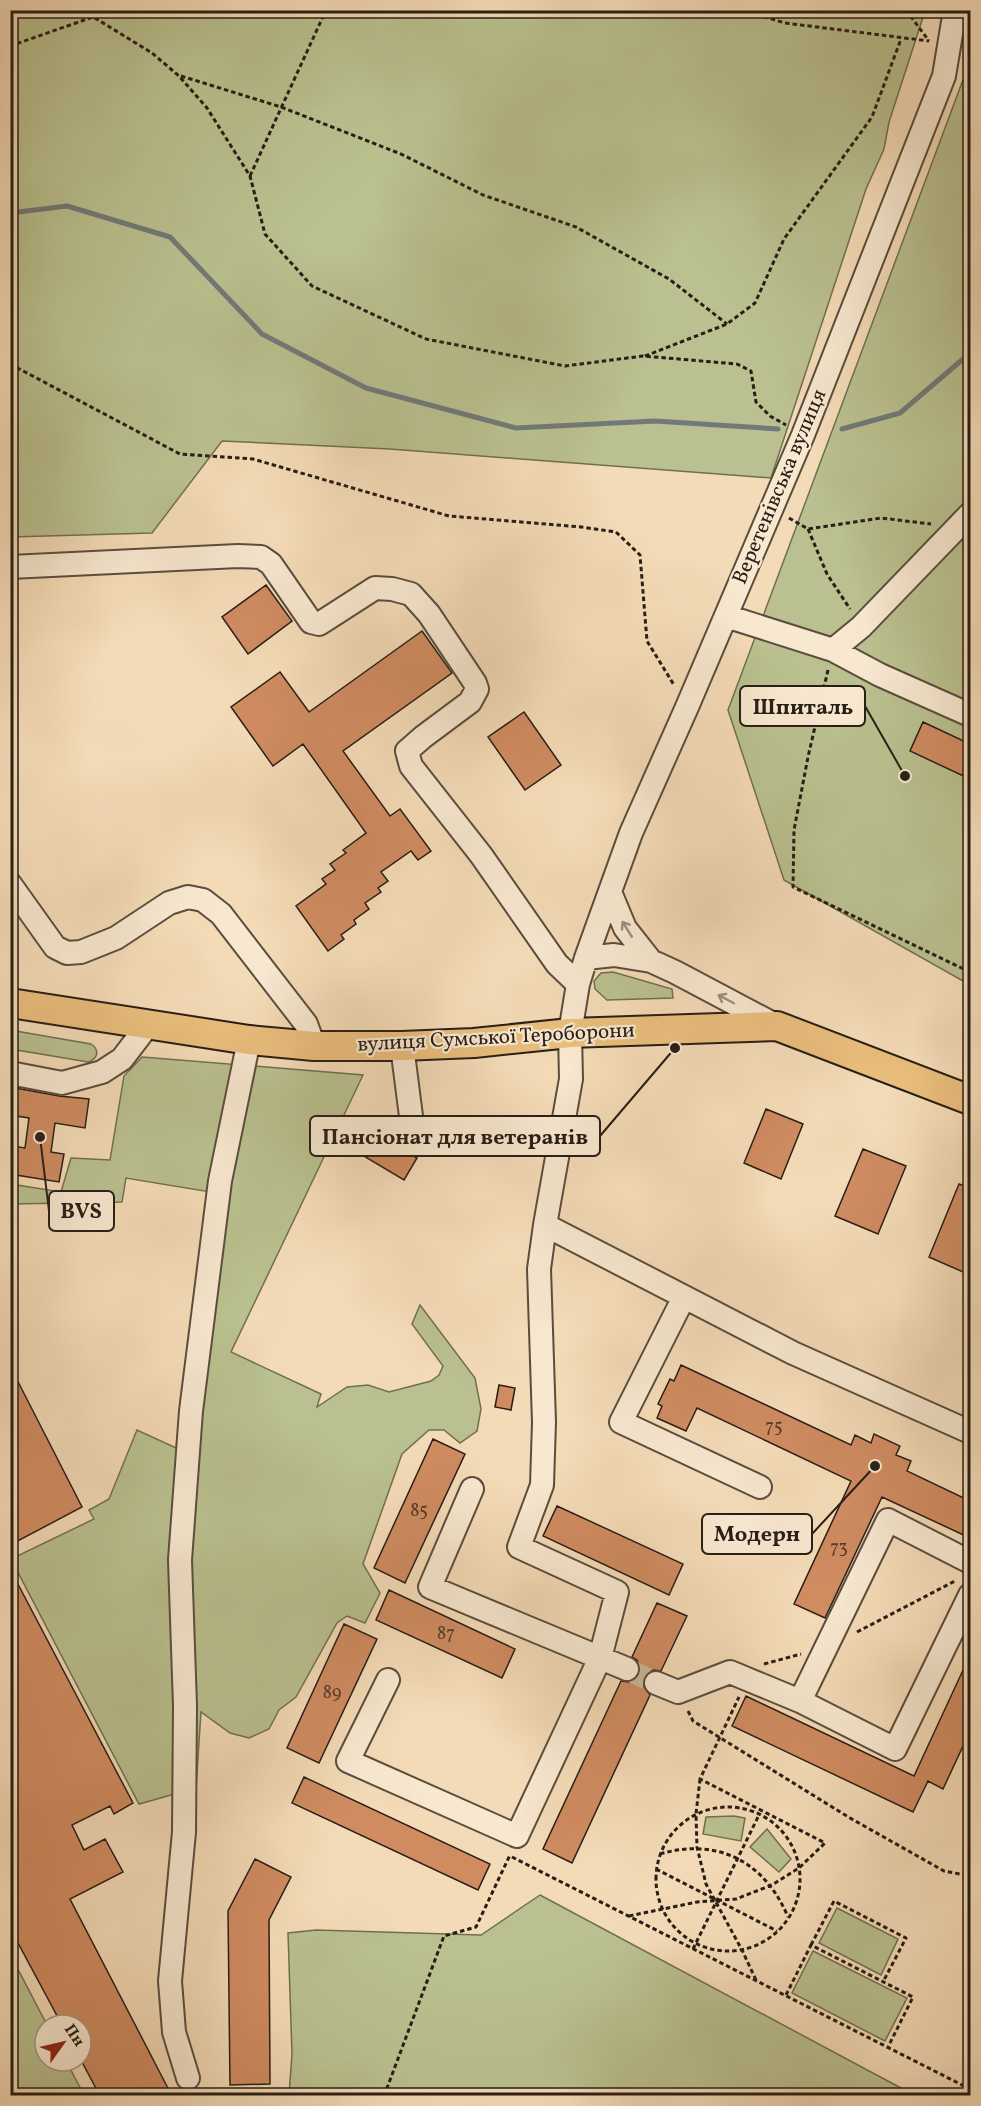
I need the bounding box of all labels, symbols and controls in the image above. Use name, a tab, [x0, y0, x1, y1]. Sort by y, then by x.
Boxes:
street label: Веретенівська вулиця	[726, 385, 834, 589]
callout: Шпиталь	[740, 686, 865, 726]
text: Шпиталь	[753, 693, 853, 724]
one-way arrow	[620, 921, 632, 938]
one-way arrow	[718, 993, 736, 1004]
street label: вулиця Сумської Тероборони	[357, 1016, 636, 1060]
callout: Пансіонат для ветеранів	[310, 1116, 600, 1156]
text: Пансіонат для ветеранів	[322, 1123, 588, 1154]
callout: BVS	[49, 1191, 114, 1231]
text: BVS	[60, 1197, 102, 1228]
house number: 75	[765, 1415, 783, 1440]
house number: 85	[410, 1499, 428, 1524]
callout: Модерн	[702, 1514, 812, 1554]
text: Модерн	[714, 1520, 800, 1551]
house number: 73	[830, 1536, 848, 1561]
house number: 87	[437, 1622, 455, 1647]
house number: 89	[323, 1681, 341, 1706]
north arrow	[33, 2013, 93, 2073]
text: Пн	[58, 2020, 89, 2051]

